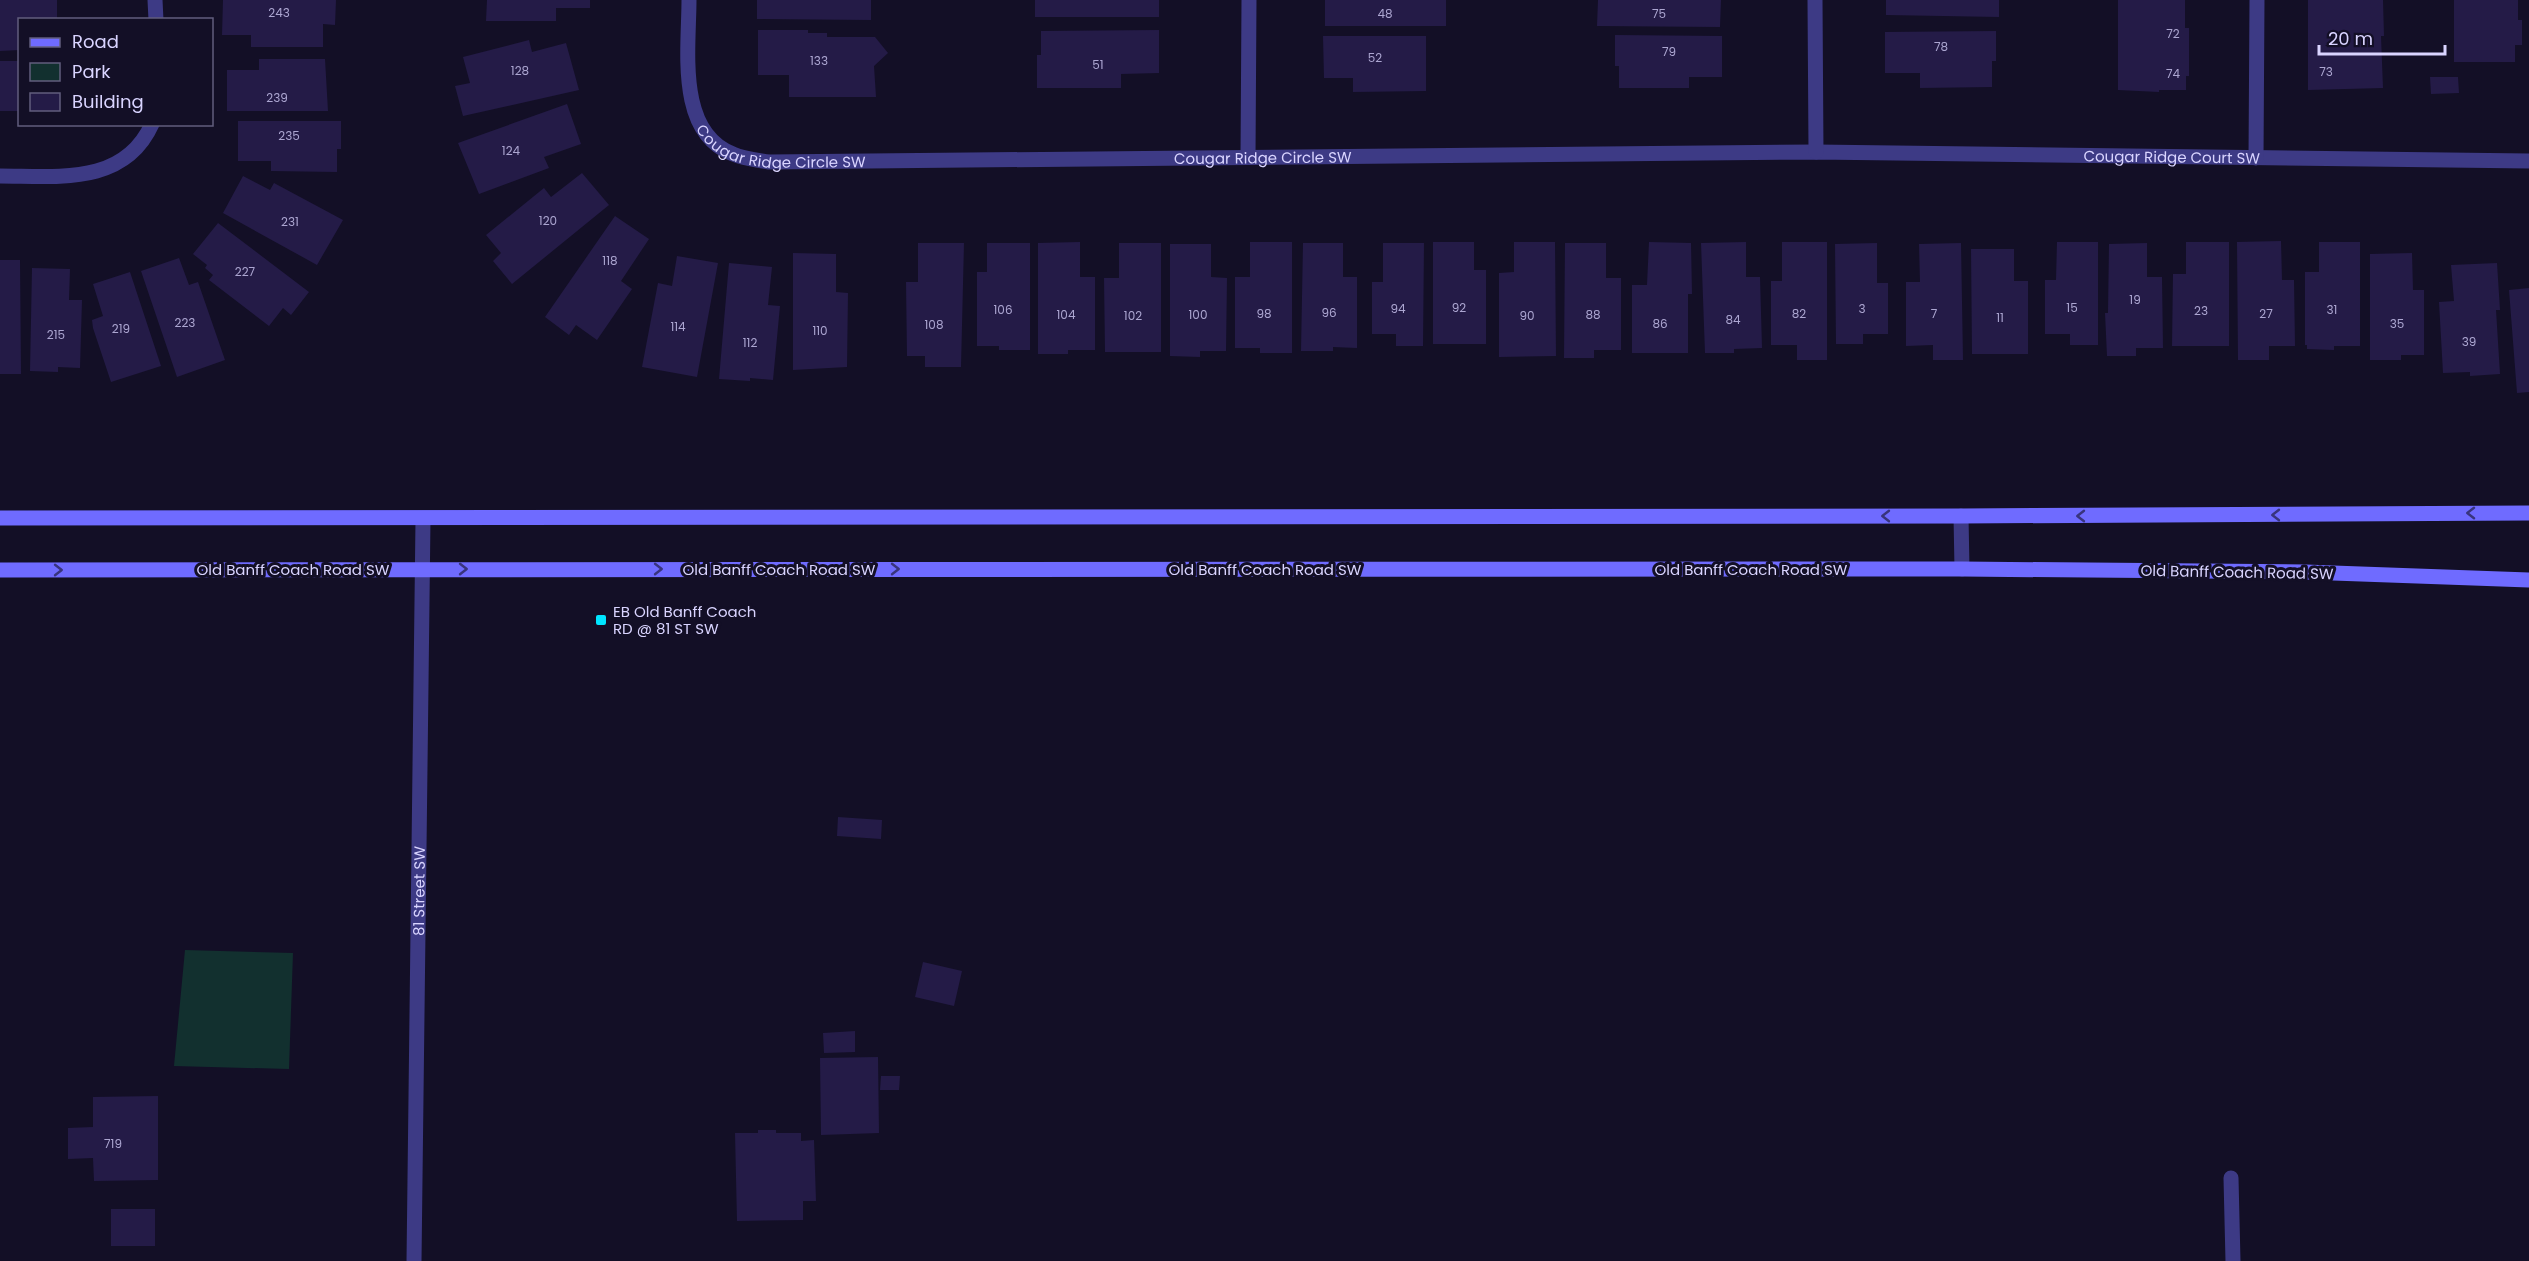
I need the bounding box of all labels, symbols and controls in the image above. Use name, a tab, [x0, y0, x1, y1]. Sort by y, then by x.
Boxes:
house number: 243	[268, 4, 290, 21]
house number: 48	[1377, 5, 1393, 22]
house number: 75	[1652, 5, 1666, 22]
legend	[18, 18, 213, 126]
scale bar	[2319, 18, 2445, 56]
house number: 72	[2166, 25, 2180, 42]
text: 20 m	[2328, 26, 2373, 51]
text: Road	[72, 29, 119, 54]
house number: 78	[1934, 38, 1948, 55]
house number: 79	[1662, 43, 1676, 60]
house number: 52	[1368, 49, 1382, 66]
house number: 133	[810, 52, 828, 69]
house number: 51	[1092, 56, 1104, 73]
text: Park	[72, 59, 111, 84]
house number: 128	[511, 62, 529, 79]
house number: 73	[2319, 63, 2333, 80]
house number: 74	[2166, 65, 2180, 82]
text: Building	[72, 89, 144, 114]
house number: 239	[266, 89, 288, 106]
street label: Cougar Ridge Circle SW	[692, 120, 866, 173]
house number: 235	[278, 127, 300, 144]
house number: 124	[502, 142, 521, 159]
street label: Cougar Ridge Court SW	[2083, 145, 2260, 168]
street label: Cougar Ridge Circle SW	[1174, 146, 1352, 169]
house number: 120	[539, 212, 557, 229]
house number: 231	[281, 213, 299, 230]
house number: 118	[602, 252, 618, 269]
house number: 227	[235, 263, 256, 280]
house number: 19	[2129, 291, 2141, 308]
house number: 92	[1452, 299, 1466, 316]
house number: 15	[2066, 299, 2078, 316]
house number: 94	[1390, 300, 1406, 317]
house number: 3	[1858, 300, 1866, 317]
house number: 106	[994, 301, 1013, 318]
house number: 31	[2327, 301, 2337, 318]
house number: 23	[2194, 302, 2208, 319]
house number: 96	[1321, 304, 1337, 321]
house number: 98	[1256, 305, 1272, 322]
house number: 82	[1792, 305, 1806, 322]
house number: 7	[1931, 305, 1938, 322]
house number: 27	[2259, 305, 2273, 322]
house number: 104	[1057, 306, 1076, 323]
house number: 100	[1189, 306, 1207, 323]
house number: 88	[1585, 306, 1601, 323]
house number: 102	[1124, 307, 1142, 324]
house number: 90	[1519, 307, 1535, 324]
house number: 11	[1996, 309, 2004, 326]
house number: 84	[1725, 311, 1741, 328]
house number: 223	[175, 314, 195, 331]
house number: 86	[1652, 315, 1668, 332]
house number: 35	[2390, 315, 2404, 332]
house number: 108	[925, 316, 943, 333]
house number: 114	[670, 318, 686, 335]
house number: 219	[112, 320, 130, 337]
house number: 110	[812, 322, 828, 339]
house number: 215	[47, 326, 65, 343]
house number: 39	[2462, 333, 2476, 350]
house number: 112	[743, 334, 757, 351]
one-way arrow	[2466, 507, 2475, 519]
one-way arrow	[2271, 508, 2280, 521]
one-way arrow	[1881, 510, 1890, 522]
one-way arrow	[2076, 510, 2085, 522]
street label: Old Banff Coach Road SW	[197, 559, 390, 580]
street label: Old Banff Coach Road SW	[683, 559, 876, 580]
street label: Old Banff Coach Road SW	[1169, 559, 1362, 580]
street label: Old Banff Coach Road SW	[1655, 559, 1848, 580]
street label: Old Banff Coach Road SW	[2140, 560, 2334, 584]
one-way arrow	[459, 563, 468, 575]
one-way arrow	[654, 563, 663, 575]
one-way arrow	[891, 563, 900, 575]
one-way arrow	[54, 564, 63, 576]
place label: EB Old Banff Coach RD @ 81 ST SW	[613, 601, 756, 639]
marker: EB Old Banff Coach RD @ 81 ST SW	[594, 613, 608, 627]
street label: 81 Street SW	[407, 846, 430, 936]
house number: 719	[104, 1135, 122, 1152]

